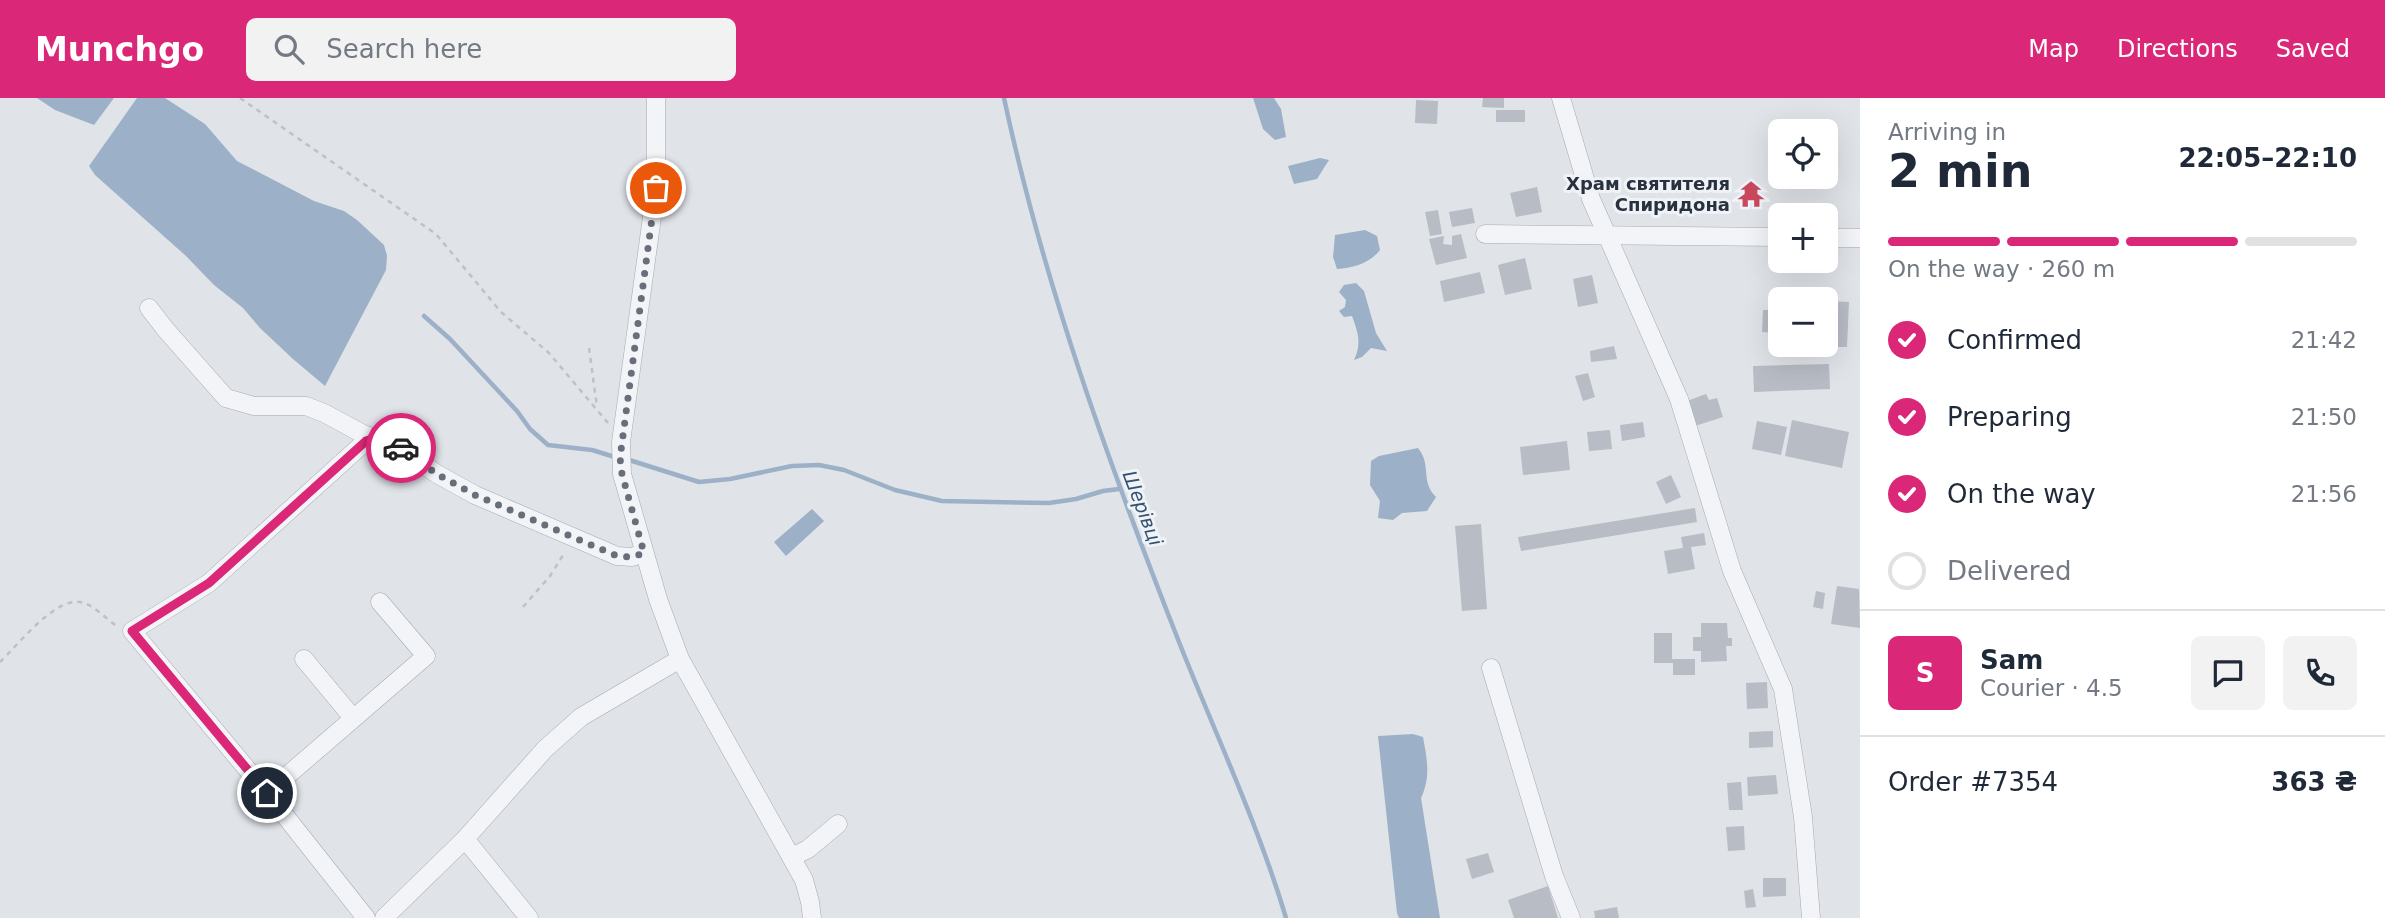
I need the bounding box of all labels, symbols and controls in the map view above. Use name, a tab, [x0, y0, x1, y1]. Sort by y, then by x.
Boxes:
search box	[246, 18, 736, 81]
text: Munchgo	[35, 30, 204, 69]
icon: search	[270, 30, 308, 68]
text: Search here	[326, 34, 482, 64]
text: Map	[2028, 35, 2079, 63]
text: Directions	[2117, 35, 2238, 63]
text: Saved	[2276, 35, 2350, 63]
map controls	[1768, 119, 1838, 357]
button: locate	[1768, 119, 1838, 189]
text: Arriving in	[1888, 119, 2006, 145]
text: 22:05–22:10	[2178, 143, 2357, 173]
text: 2 min	[1888, 144, 2032, 198]
pin	[626, 158, 686, 218]
icon: bag	[637, 169, 675, 207]
place label: Храм святителя Спиридона	[1566, 173, 1730, 215]
temple icon: Храм святителя Спиридона	[1736, 179, 1766, 209]
button: +	[1768, 203, 1838, 273]
text: On the way · 260 m	[1888, 256, 2115, 282]
button: −	[1768, 287, 1838, 357]
icon: check	[1888, 321, 1926, 359]
text: Confirmed	[1947, 325, 2082, 355]
text: 21:42	[2291, 327, 2357, 353]
icon: check	[1888, 398, 1926, 436]
text: Preparing	[1947, 402, 2072, 432]
text: 21:50	[2291, 404, 2357, 430]
courier	[366, 413, 436, 483]
icon: car	[382, 429, 420, 467]
water label: Шерівці	[1119, 467, 1168, 549]
icon: check	[1888, 475, 1926, 513]
text: On the way	[1947, 479, 2096, 509]
text: 21:56	[2291, 481, 2357, 507]
text: Delivered	[1947, 556, 2071, 586]
button: chat	[2191, 636, 2265, 710]
button: phone	[2283, 636, 2357, 710]
text: Sam	[1980, 645, 2043, 675]
text: S	[1916, 658, 1934, 688]
text: Courier · 4.5	[1980, 675, 2123, 701]
pin	[237, 763, 297, 823]
text: Order #7354	[1888, 767, 2058, 797]
text: 363 ₴	[2271, 767, 2357, 797]
icon: home	[248, 774, 286, 812]

